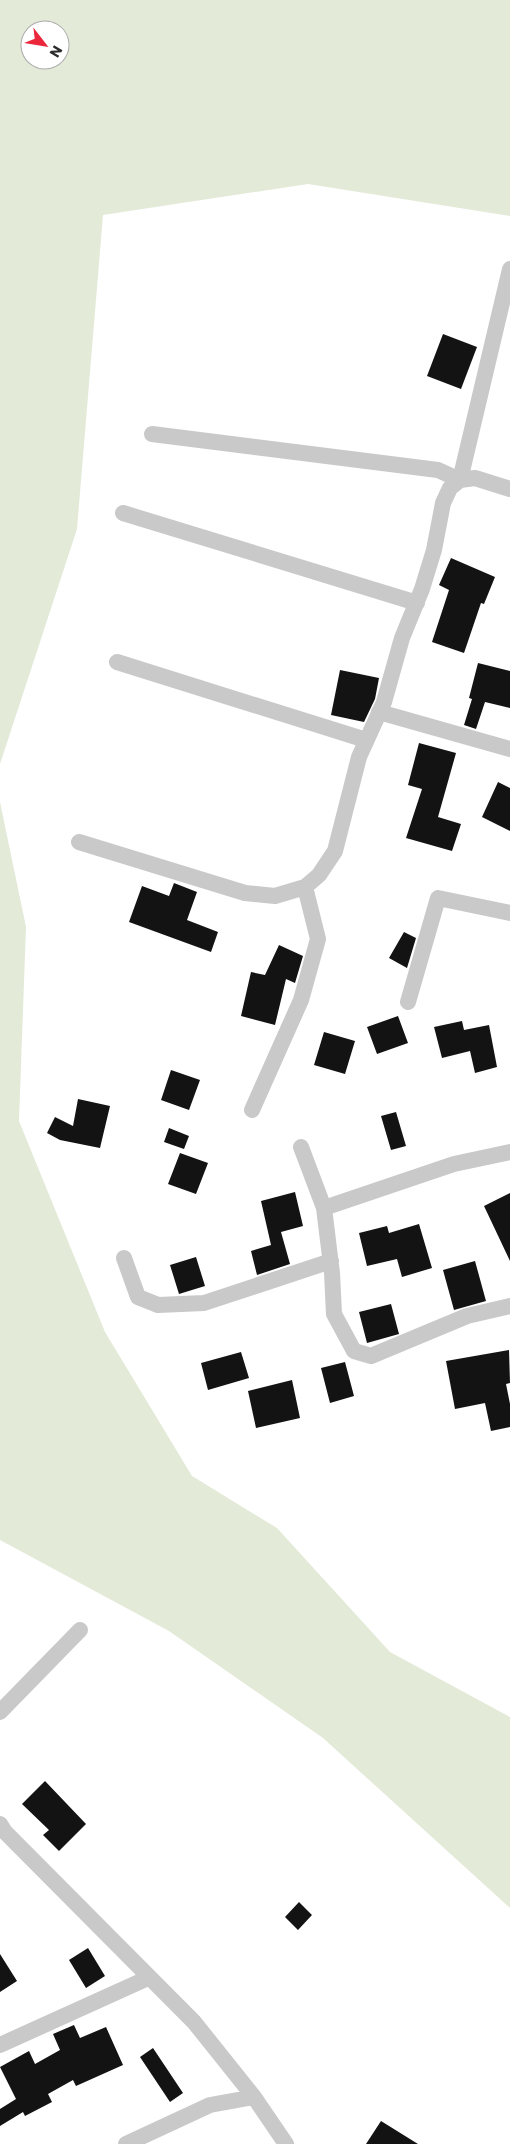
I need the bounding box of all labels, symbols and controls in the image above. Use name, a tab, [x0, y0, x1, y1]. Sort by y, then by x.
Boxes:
north arrow	[20, 20, 70, 70]
text: N	[45, 42, 67, 61]

